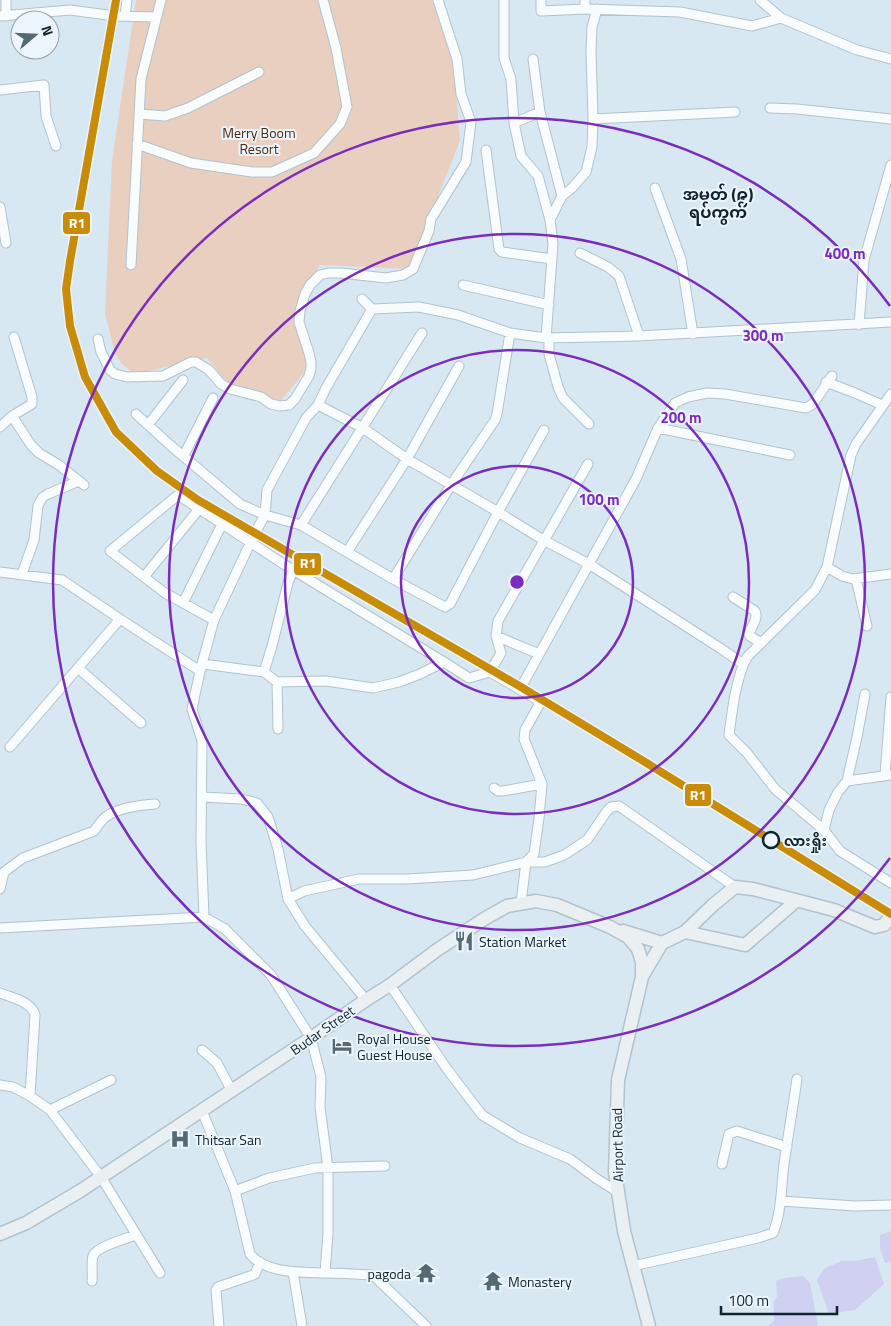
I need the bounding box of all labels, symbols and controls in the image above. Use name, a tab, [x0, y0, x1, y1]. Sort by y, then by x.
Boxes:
north arrow	[10, 10, 60, 60]
text: N	[36, 23, 59, 39]
park label: Merry Boom Resort	[222, 122, 296, 159]
district label: အမှတ် (၉) ရပ်ကွက်	[683, 182, 753, 226]
line badge: R1	[62, 211, 91, 235]
text: R1	[69, 212, 85, 233]
text: 400 m	[824, 242, 866, 265]
text: 300 m	[742, 324, 784, 347]
text: 200 m	[660, 406, 702, 429]
text: 100 m	[578, 488, 620, 511]
line badge: R1	[293, 552, 322, 576]
text: R1	[300, 552, 316, 573]
centre of rings	[508, 573, 526, 591]
line badge: R1	[684, 783, 712, 807]
text: R1	[690, 784, 706, 805]
place label: လားရှိုး	[784, 830, 827, 853]
marker: လားရှိုး	[762, 831, 780, 849]
restaurant icon: Station Market	[453, 930, 475, 952]
place label: Station Market	[479, 931, 567, 952]
street label: Budar Street	[285, 1000, 359, 1060]
place label: Royal House Guest House	[357, 1028, 432, 1065]
hotel icon: Royal House Guest House	[331, 1035, 353, 1057]
street label: Airport Road	[606, 1108, 628, 1182]
hospital icon: Thitsar San	[169, 1128, 191, 1150]
place label: Thitsar San	[195, 1129, 261, 1150]
temple icon: pagoda	[415, 1262, 437, 1284]
place label: pagoda	[368, 1263, 411, 1284]
temple icon: Monastery	[482, 1270, 504, 1292]
place label: Monastery	[508, 1271, 572, 1292]
scale bar	[721, 1284, 837, 1316]
text: 100 m	[728, 1289, 769, 1312]

